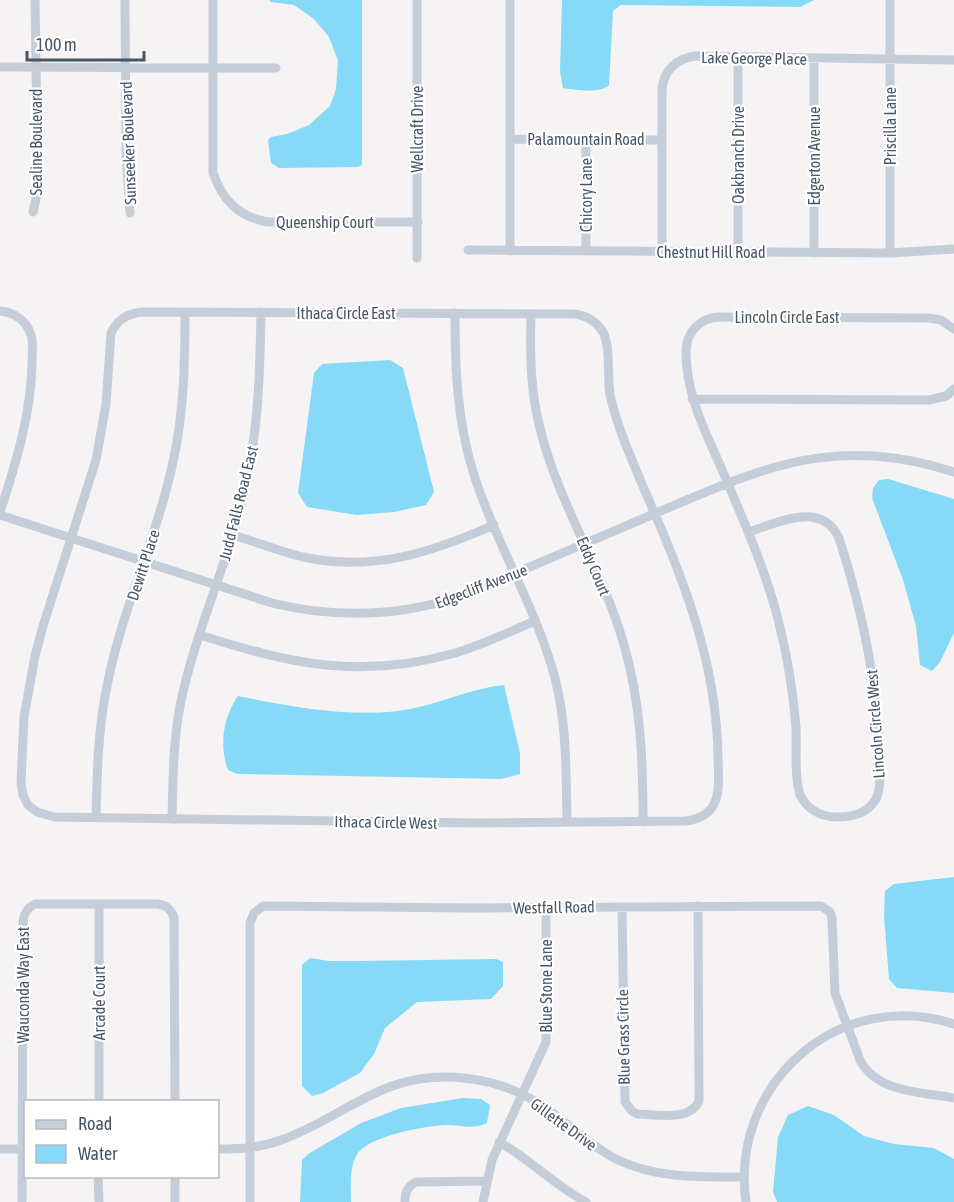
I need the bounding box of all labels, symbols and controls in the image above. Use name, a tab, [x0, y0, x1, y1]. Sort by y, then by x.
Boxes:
scale bar	[27, 24, 144, 62]
text: 100 m	[36, 34, 77, 55]
street label: Lake George Place	[701, 48, 807, 69]
street label: Sunseeker Boulevard	[117, 81, 139, 205]
street label: Wellcraft Drive	[408, 86, 426, 172]
street label: Priscilla Lane	[881, 87, 899, 165]
street label: Sealine Boulevard	[27, 89, 45, 195]
street label: Oakbranch Drive	[729, 106, 747, 204]
street label: Edgerton Avenue	[805, 107, 824, 206]
street label: Palamountain Road	[527, 130, 645, 148]
street label: Chicory Lane	[577, 158, 596, 232]
street label: Queenship Court	[276, 213, 374, 232]
street label: Chestnut Hill Road	[657, 243, 765, 261]
street label: Ithaca Circle East	[296, 304, 396, 322]
street label: Lincoln Circle East	[735, 308, 840, 326]
street label: Judd Falls Road East	[215, 444, 261, 562]
street label: Dewitt Place	[123, 527, 163, 603]
street label: Eddy Court	[573, 534, 615, 599]
street label: Edgecliff Avenue	[432, 560, 530, 613]
street label: Lincoln Circle West	[862, 669, 888, 779]
street label: Ithaca Circle West	[334, 812, 438, 832]
street label: Westfall Road	[513, 897, 595, 917]
street label: Wauconda Way East	[14, 926, 33, 1043]
street label: Blue Stone Lane	[537, 939, 555, 1033]
street label: Arcade Court	[90, 965, 108, 1040]
street label: Blue Grass Circle	[613, 989, 633, 1085]
street label: Gillette Drive	[527, 1094, 601, 1154]
legend	[24, 1100, 219, 1178]
text: Road	[78, 1113, 112, 1134]
text: Water	[78, 1143, 118, 1164]

